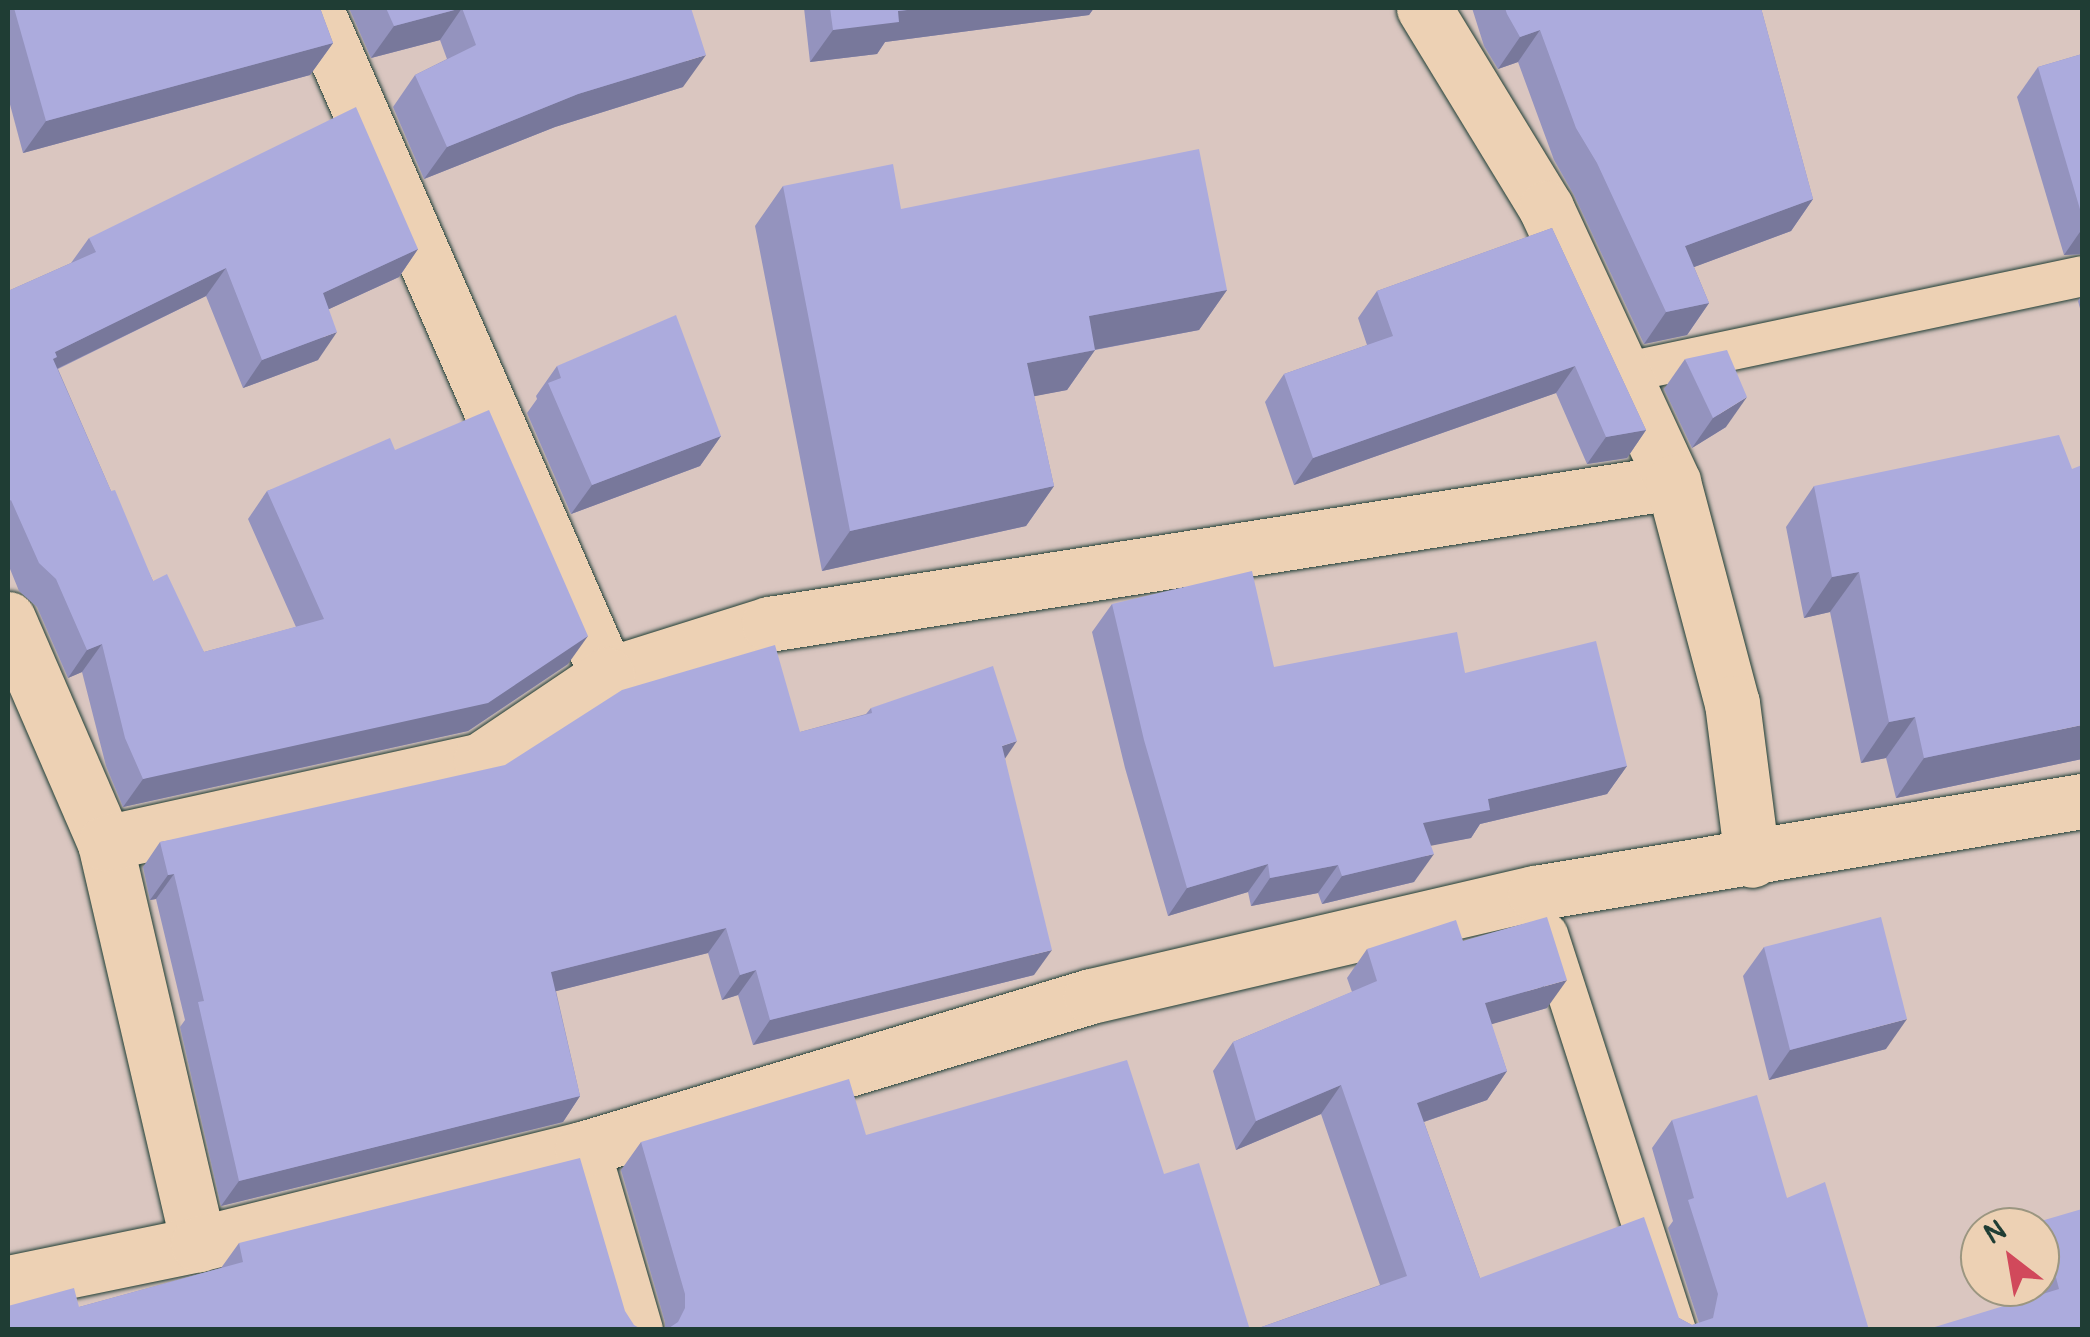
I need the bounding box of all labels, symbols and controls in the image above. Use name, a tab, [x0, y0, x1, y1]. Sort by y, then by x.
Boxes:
north arrow	[1960, 1207, 2060, 1307]
text: N	[1978, 1213, 2012, 1252]

